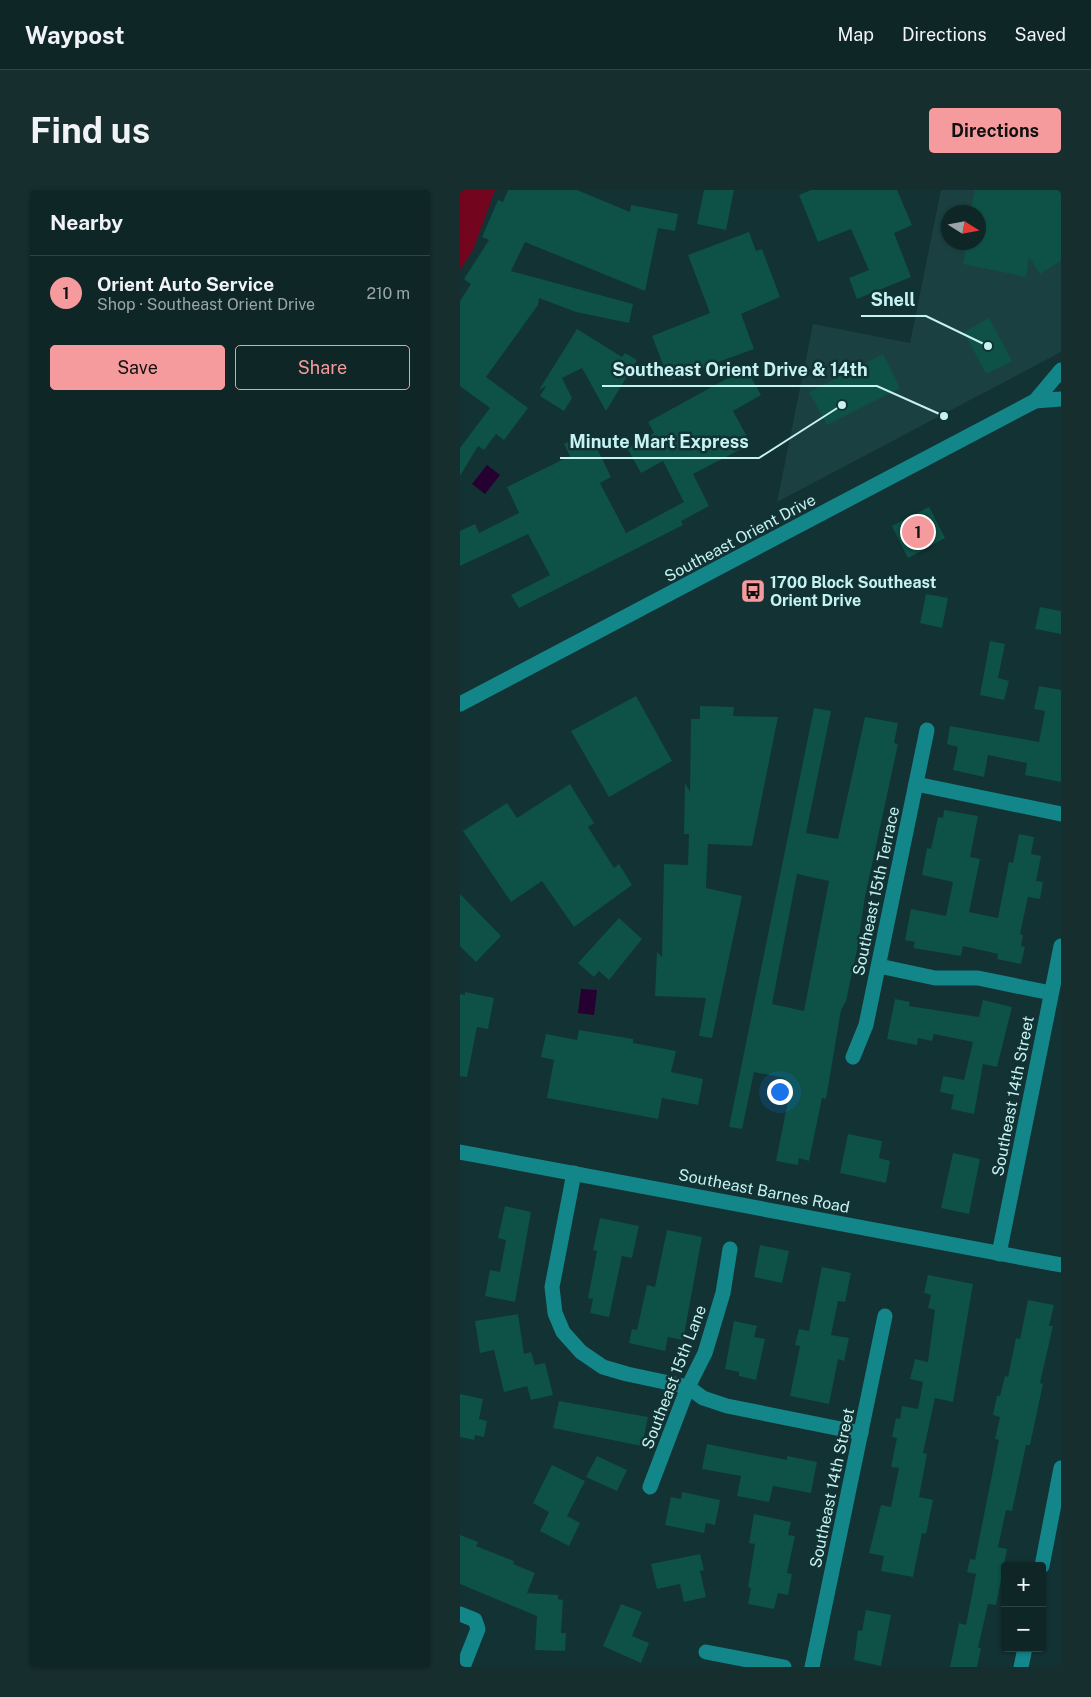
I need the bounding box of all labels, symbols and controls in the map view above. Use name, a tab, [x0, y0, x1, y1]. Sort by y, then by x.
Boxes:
text: Waypost	[25, 21, 125, 49]
text: Map	[837, 24, 874, 45]
text: Directions	[902, 24, 987, 45]
text: Saved	[1015, 24, 1066, 45]
button: Directions	[929, 108, 1061, 153]
text: Find us	[30, 110, 150, 151]
north arrow	[941, 205, 986, 250]
text: Nearby	[50, 210, 123, 235]
text: Orient Auto Service	[97, 273, 274, 295]
callout: Shell	[861, 283, 926, 316]
text: 1	[63, 284, 69, 303]
text: 210 m	[366, 284, 410, 303]
text: Shell	[870, 289, 916, 310]
text: Shop · Southeast Orient Drive	[97, 295, 315, 314]
button: Save	[50, 345, 225, 390]
button: Share	[235, 345, 410, 390]
callout: Southeast Orient Drive & 14th	[602, 353, 877, 386]
text: Southeast Orient Drive & 14th	[612, 359, 868, 380]
callout: Minute Mart Express	[560, 425, 759, 458]
text: Minute Mart Express	[569, 431, 749, 452]
street label: Southeast Orient Drive	[661, 490, 819, 586]
pin: 1	[902, 513, 934, 551]
place label: 1700 Block Southeast Orient Drive	[770, 573, 937, 610]
bus stop icon: 1700 Block Southeast Orient Drive	[740, 578, 766, 604]
street label: Southeast 15th Terrace	[849, 805, 903, 977]
street label: Southeast 14th Street	[988, 1014, 1038, 1178]
your location	[767, 1079, 793, 1105]
street label: Southeast Barnes Road	[677, 1165, 851, 1217]
street label: Southeast 15th Lane	[638, 1302, 710, 1452]
street label: Southeast 14th Street	[806, 1406, 858, 1570]
map controls	[1001, 1562, 1046, 1652]
button: +	[1001, 1562, 1046, 1607]
button: −	[1001, 1607, 1046, 1652]

